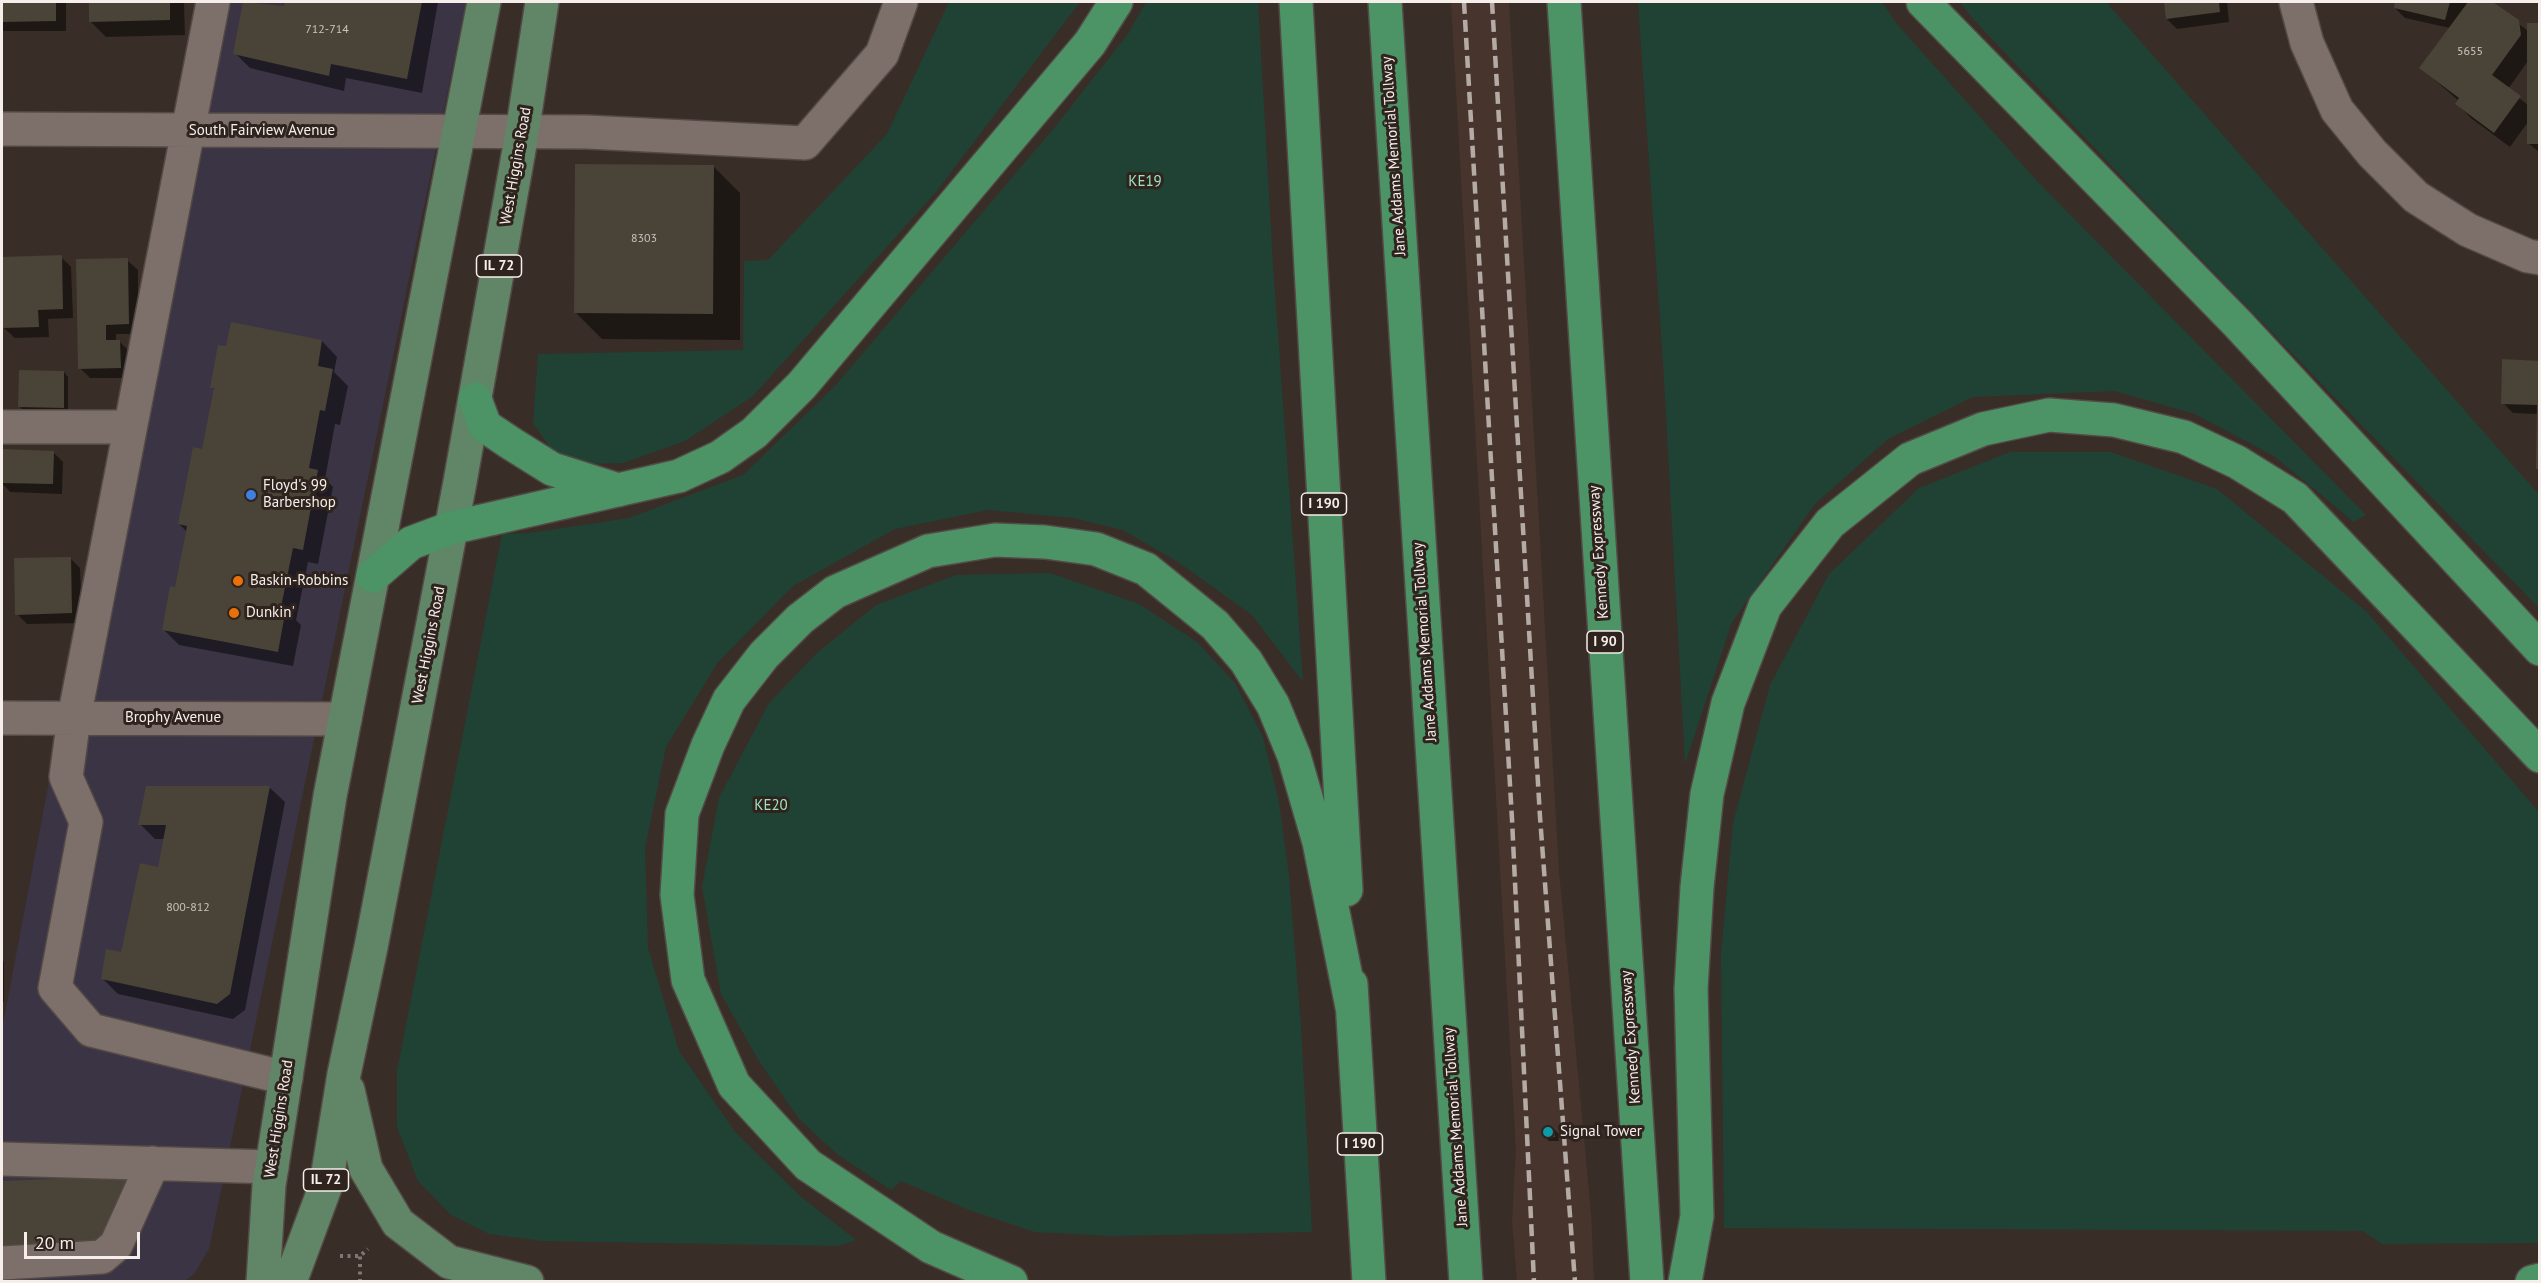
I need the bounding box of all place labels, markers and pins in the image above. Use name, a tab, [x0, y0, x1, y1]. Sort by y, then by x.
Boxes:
place label: Floyd's 99 Barbershop	[263, 477, 336, 512]
marker: Floyd's 99 Barbershop	[244, 488, 258, 502]
place label: Baskin-Robbins	[250, 572, 348, 590]
marker: Baskin-Robbins	[231, 574, 245, 588]
place label: Dunkin'	[246, 604, 295, 622]
marker: Dunkin'	[227, 606, 241, 620]
place label: Signal Tower	[1560, 1123, 1642, 1141]
marker: Signal Tower	[1541, 1125, 1555, 1139]

